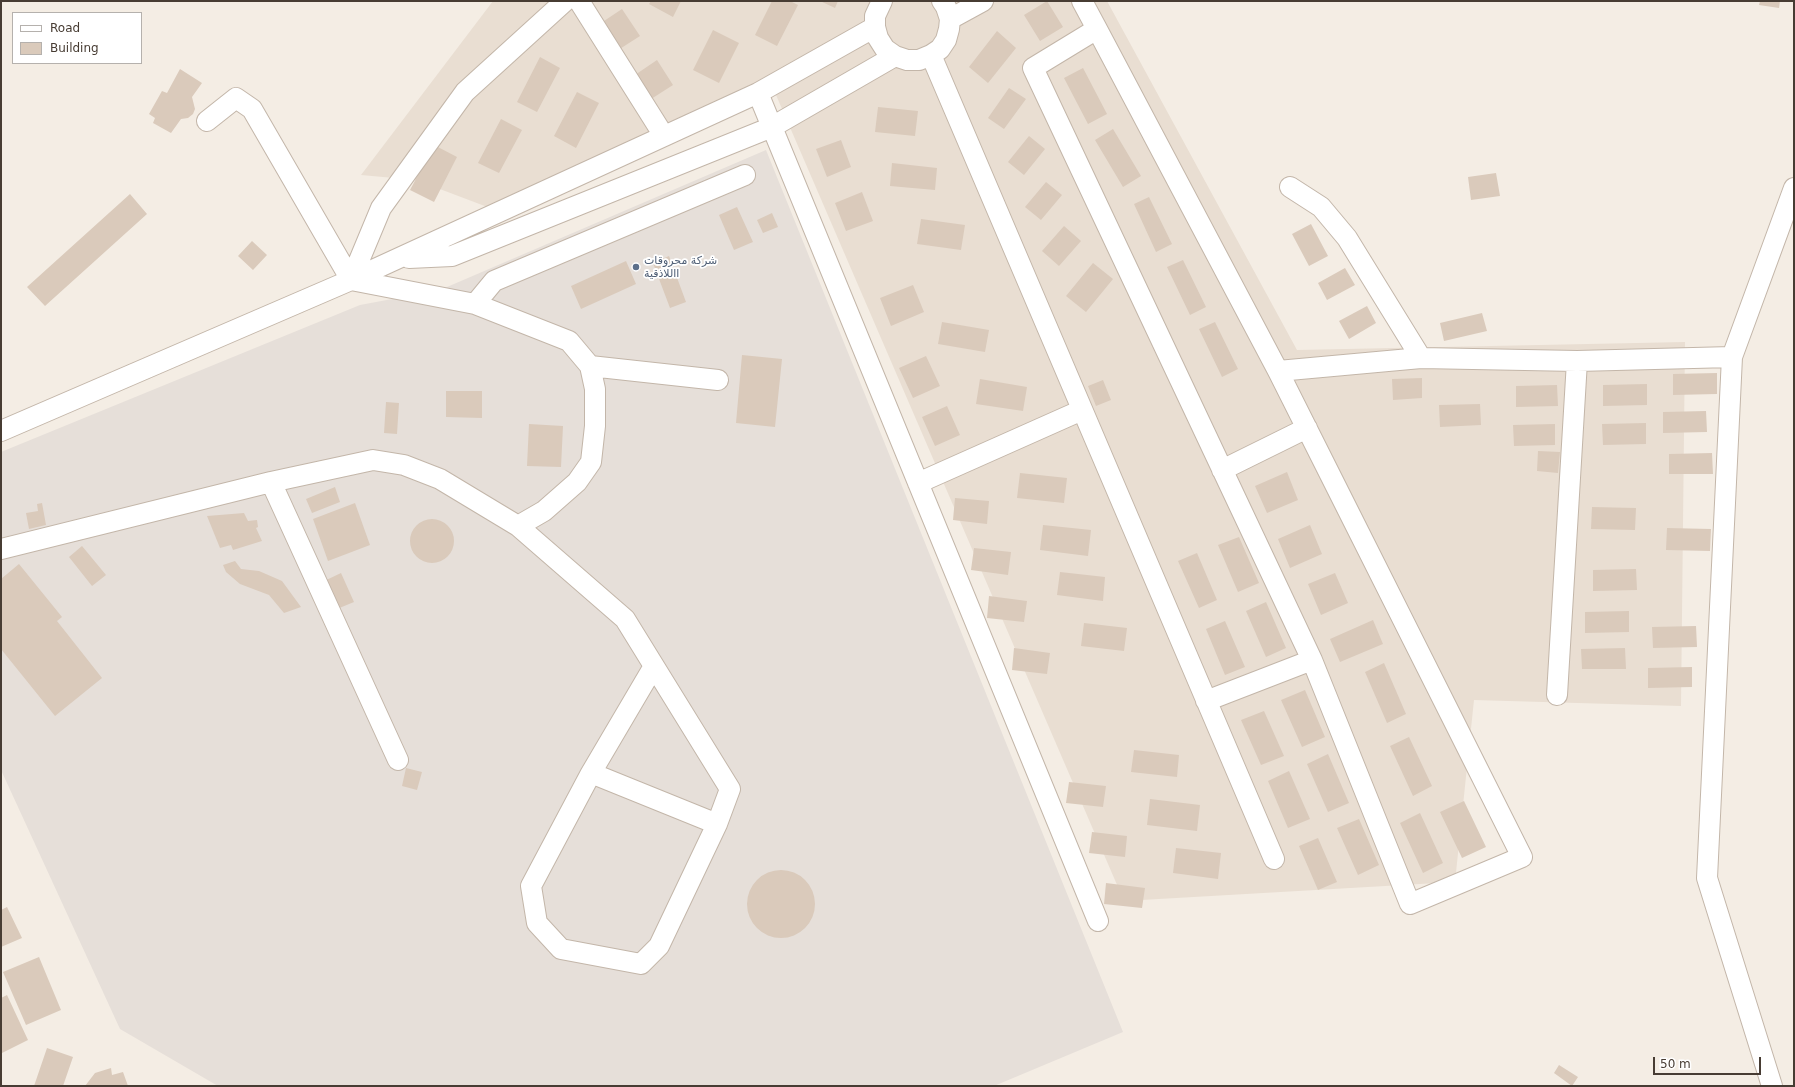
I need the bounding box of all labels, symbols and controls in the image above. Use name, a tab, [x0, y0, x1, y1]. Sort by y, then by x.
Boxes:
legend	[12, 12, 142, 64]
text: Road	[50, 21, 80, 35]
text: Building	[50, 41, 99, 55]
place label: شركة محروقات االلاذقية	[644, 254, 717, 280]
marker: شركة محروقات االلاذقية	[631, 262, 641, 272]
scale bar	[1655, 1049, 1763, 1075]
text: 50 m	[1660, 1057, 1691, 1071]

